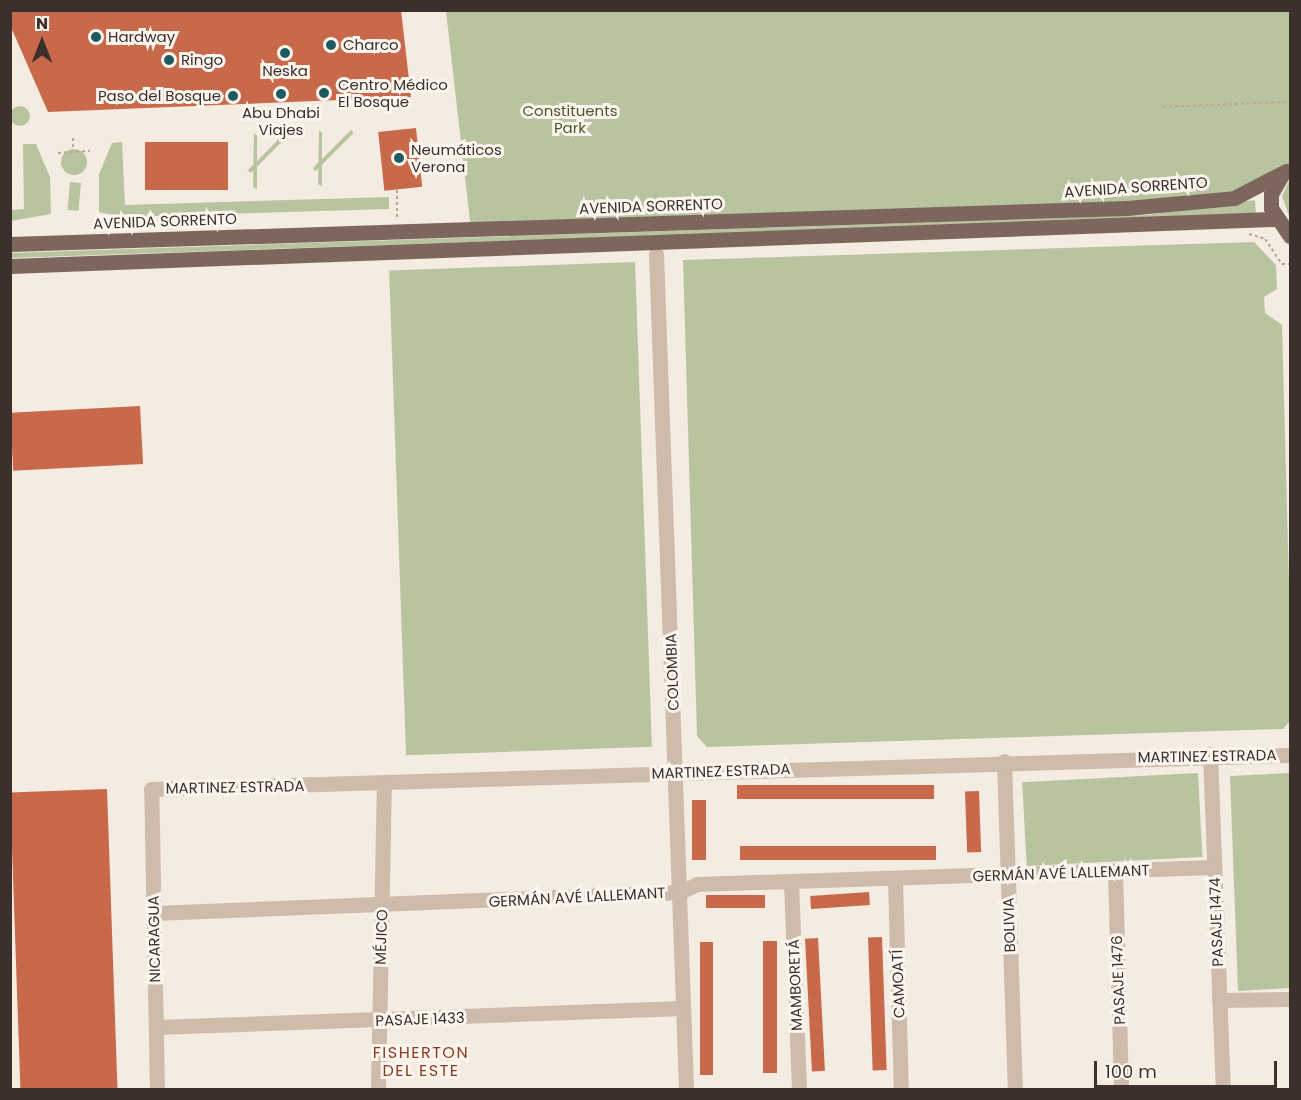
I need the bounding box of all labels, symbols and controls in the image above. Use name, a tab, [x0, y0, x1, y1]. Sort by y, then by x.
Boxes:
north arrow	[12, 12, 72, 72]
text: N	[36, 12, 48, 35]
place label: Hardway	[108, 28, 175, 46]
marker: Hardway	[89, 30, 103, 44]
place label: Charco	[343, 36, 399, 54]
marker: Charco	[324, 38, 338, 52]
marker: Neska	[278, 46, 292, 60]
place label: Ringo	[181, 51, 223, 69]
marker: Ringo	[162, 53, 176, 67]
place label: Neska	[262, 62, 308, 80]
place label: Centro Médico El Bosque	[338, 75, 448, 110]
marker: Centro Médico El Bosque	[315, 84, 333, 102]
place label: Paso del Bosque	[98, 87, 221, 105]
marker: Abu Dhabi Viajes	[274, 87, 288, 101]
marker: Paso del Bosque	[226, 89, 240, 103]
park label: Constituents Park	[522, 101, 618, 136]
place label: Abu Dhabi Viajes	[242, 103, 320, 138]
place label: Neumáticos Verona	[411, 140, 502, 175]
marker: Neumáticos Verona	[392, 151, 406, 165]
street label: AVENIDA SORRENTO	[1064, 173, 1208, 201]
street label: AVENIDA SORRENTO	[579, 194, 723, 218]
street label: AVENIDA SORRENTO	[93, 209, 237, 233]
street label: COLOMBIA	[662, 633, 682, 711]
street label: MARTINEZ ESTRADA	[1137, 746, 1277, 766]
street label: MARTINEZ ESTRADA	[651, 760, 791, 782]
street label: MARTINEZ ESTRADA	[165, 777, 305, 797]
street label: GERMÁN AVÉ LALLEMANT	[972, 861, 1150, 885]
street label: PASAJE 1474	[1205, 877, 1227, 967]
street label: GERMÁN AVÉ LALLEMANT	[488, 883, 666, 911]
street label: NICARAGUA	[144, 895, 164, 983]
street label: BOLIVIA	[999, 897, 1019, 953]
street label: MÉJICO	[371, 909, 391, 965]
street label: PASAJE 1476	[1107, 935, 1129, 1025]
street label: MAMBORETÁ	[784, 939, 806, 1031]
street label: CAMOATÍ	[888, 950, 908, 1018]
street label: PASAJE 1433	[375, 1008, 465, 1030]
district label: FISHERTON DEL ESTE	[373, 1043, 469, 1081]
scale bar	[1097, 1049, 1280, 1087]
text: 100 m	[1105, 1059, 1157, 1084]

